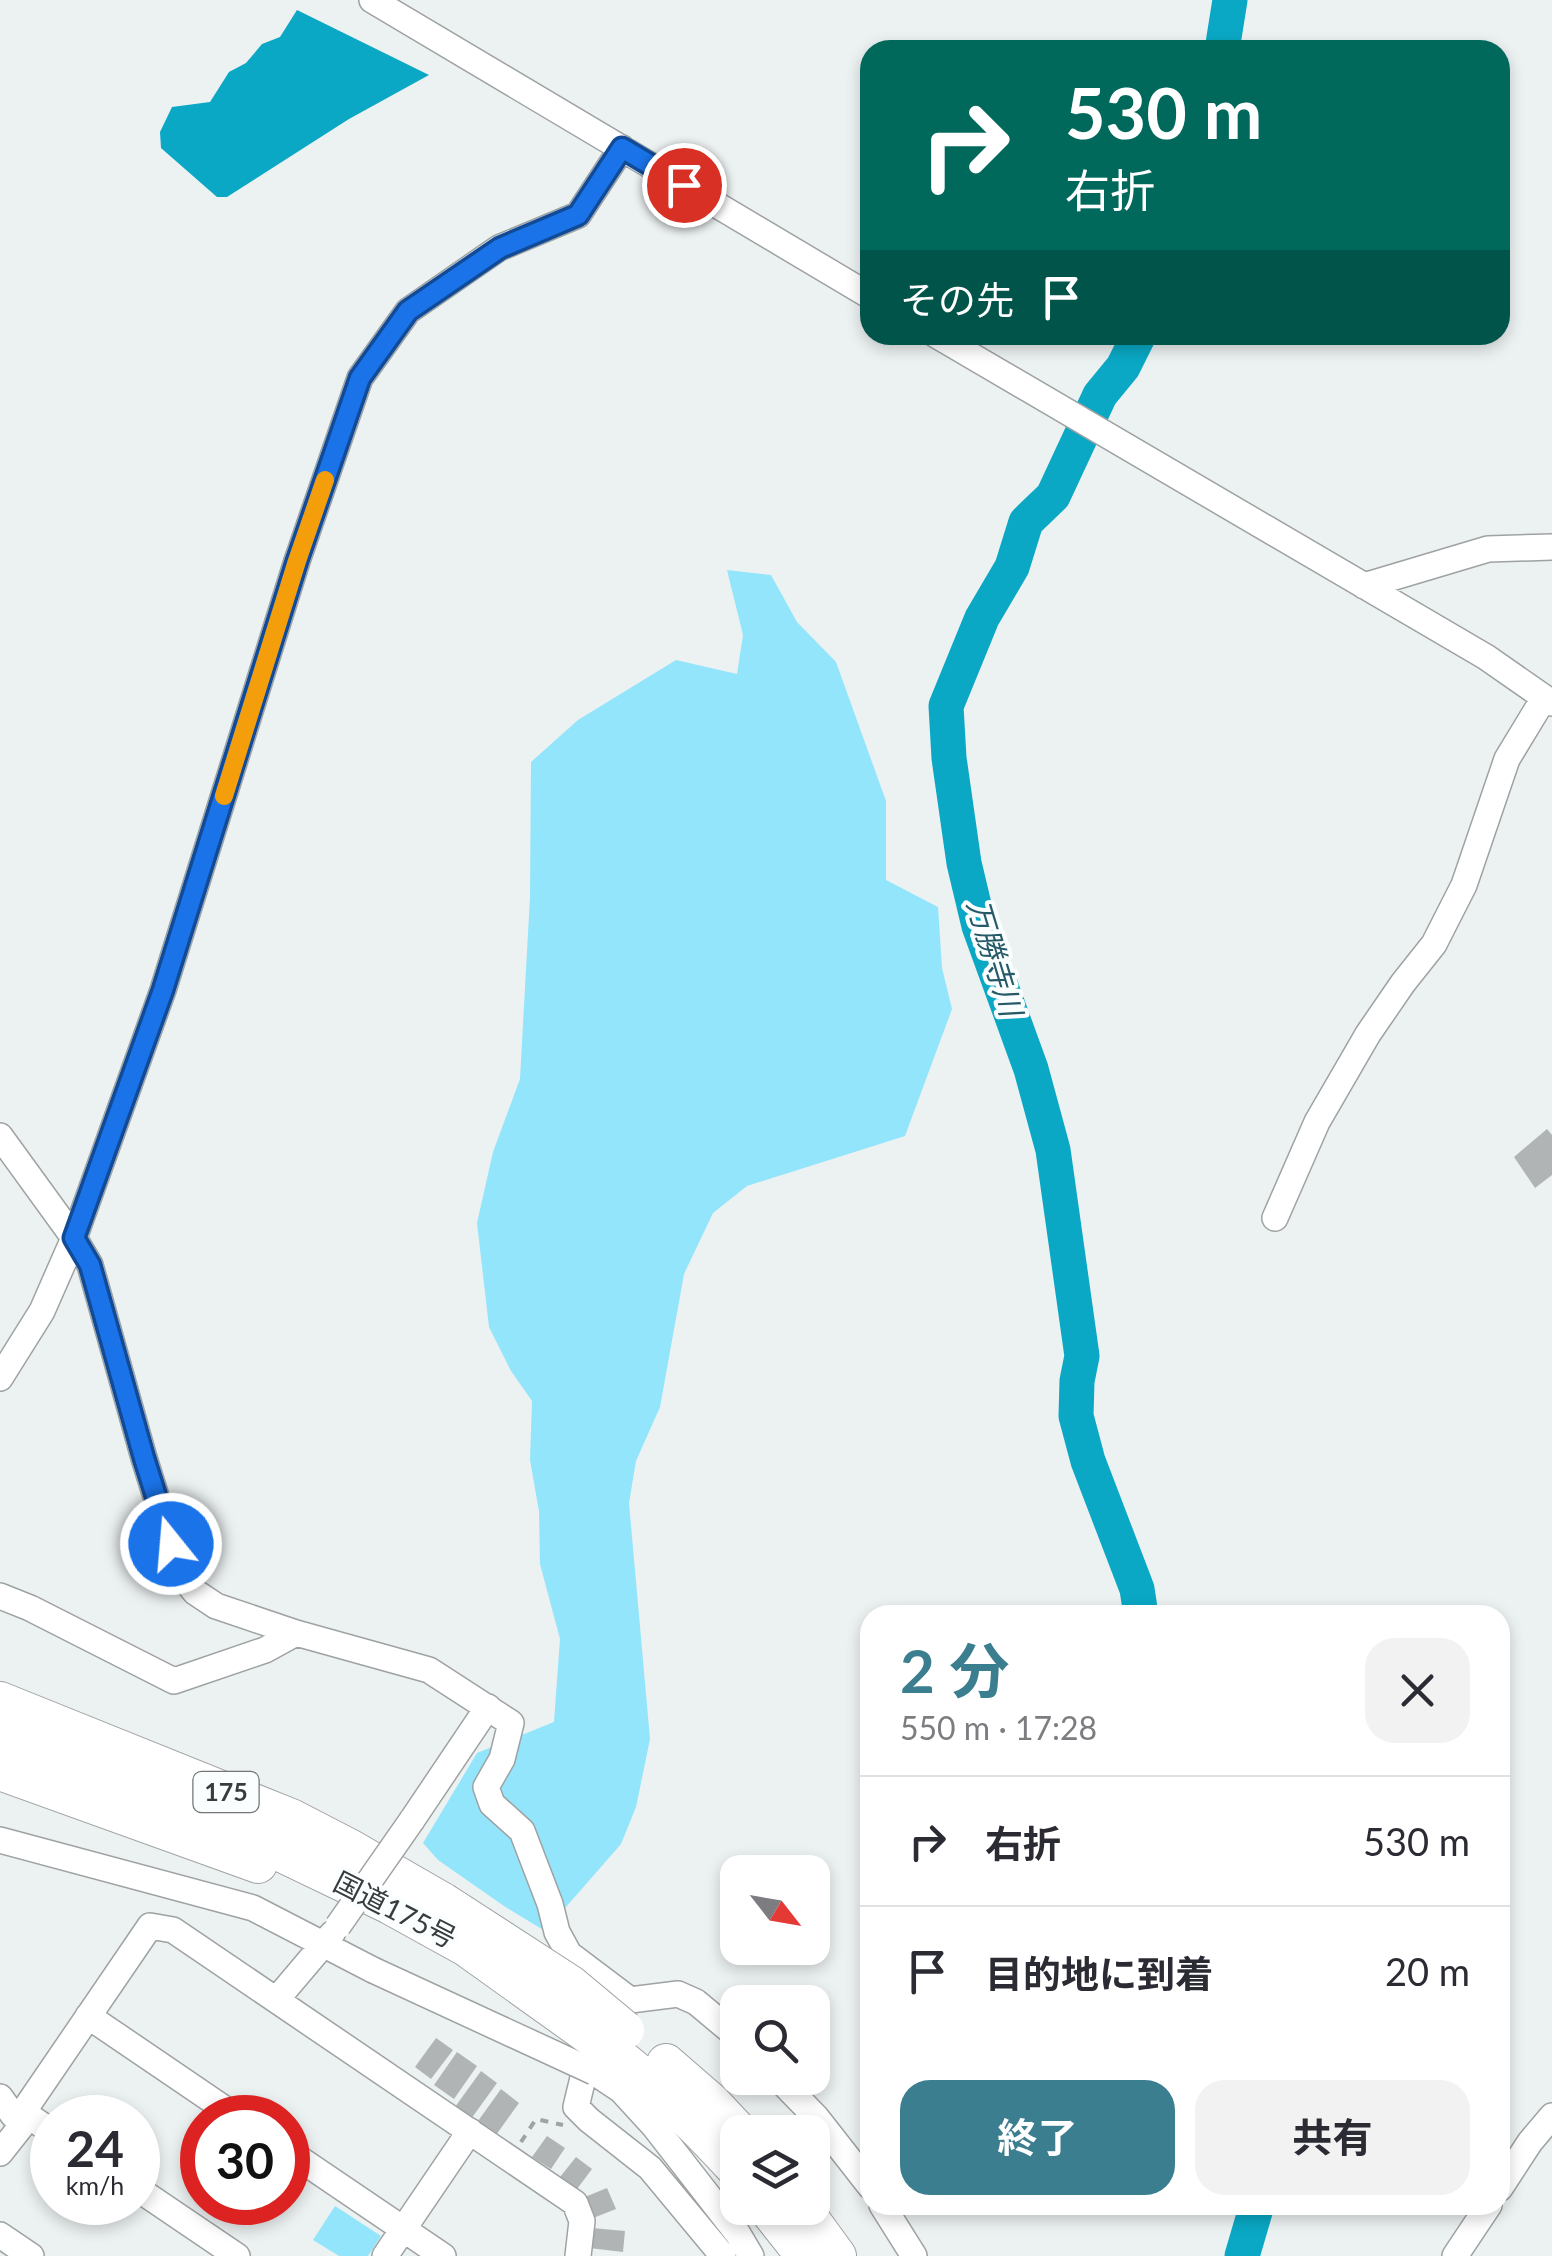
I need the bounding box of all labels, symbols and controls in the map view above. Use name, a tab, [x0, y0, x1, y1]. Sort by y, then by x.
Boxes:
text: 530 m	[1065, 70, 1262, 154]
icon: right	[900, 80, 1030, 210]
pin	[642, 143, 727, 228]
icon: arrive	[657, 158, 712, 213]
text: 右折	[1065, 163, 1155, 217]
icon: arrive	[1034, 270, 1089, 325]
text: その先	[900, 276, 1014, 322]
water label: 万勝寺川	[961, 895, 1032, 1023]
position arrow	[119, 1492, 223, 1596]
text: 2 分	[900, 1634, 1009, 1706]
button: close	[1365, 1638, 1470, 1743]
text: 550 m · 17:28	[900, 1708, 1097, 1747]
road number: 175	[194, 1772, 258, 1812]
icon: right	[900, 1814, 955, 1869]
text: 530 m	[1363, 1818, 1470, 1864]
text: 右折	[985, 1820, 1061, 1866]
north arrow	[720, 1855, 830, 1965]
map controls	[720, 1855, 830, 2225]
street label: 国道175号	[329, 1864, 462, 1954]
icon: arrive	[900, 1944, 955, 1999]
text: 20 m	[1385, 1948, 1470, 1994]
text: 目的地に到着	[985, 1950, 1213, 1996]
button: search	[720, 1985, 830, 2095]
button: 終了	[900, 2080, 1175, 2195]
button: 共有	[1195, 2080, 1470, 2195]
speed limit sign: 30	[180, 2095, 310, 2225]
button: layers	[720, 2115, 830, 2225]
text: 24	[66, 2118, 124, 2178]
text: km/h	[66, 2170, 124, 2200]

